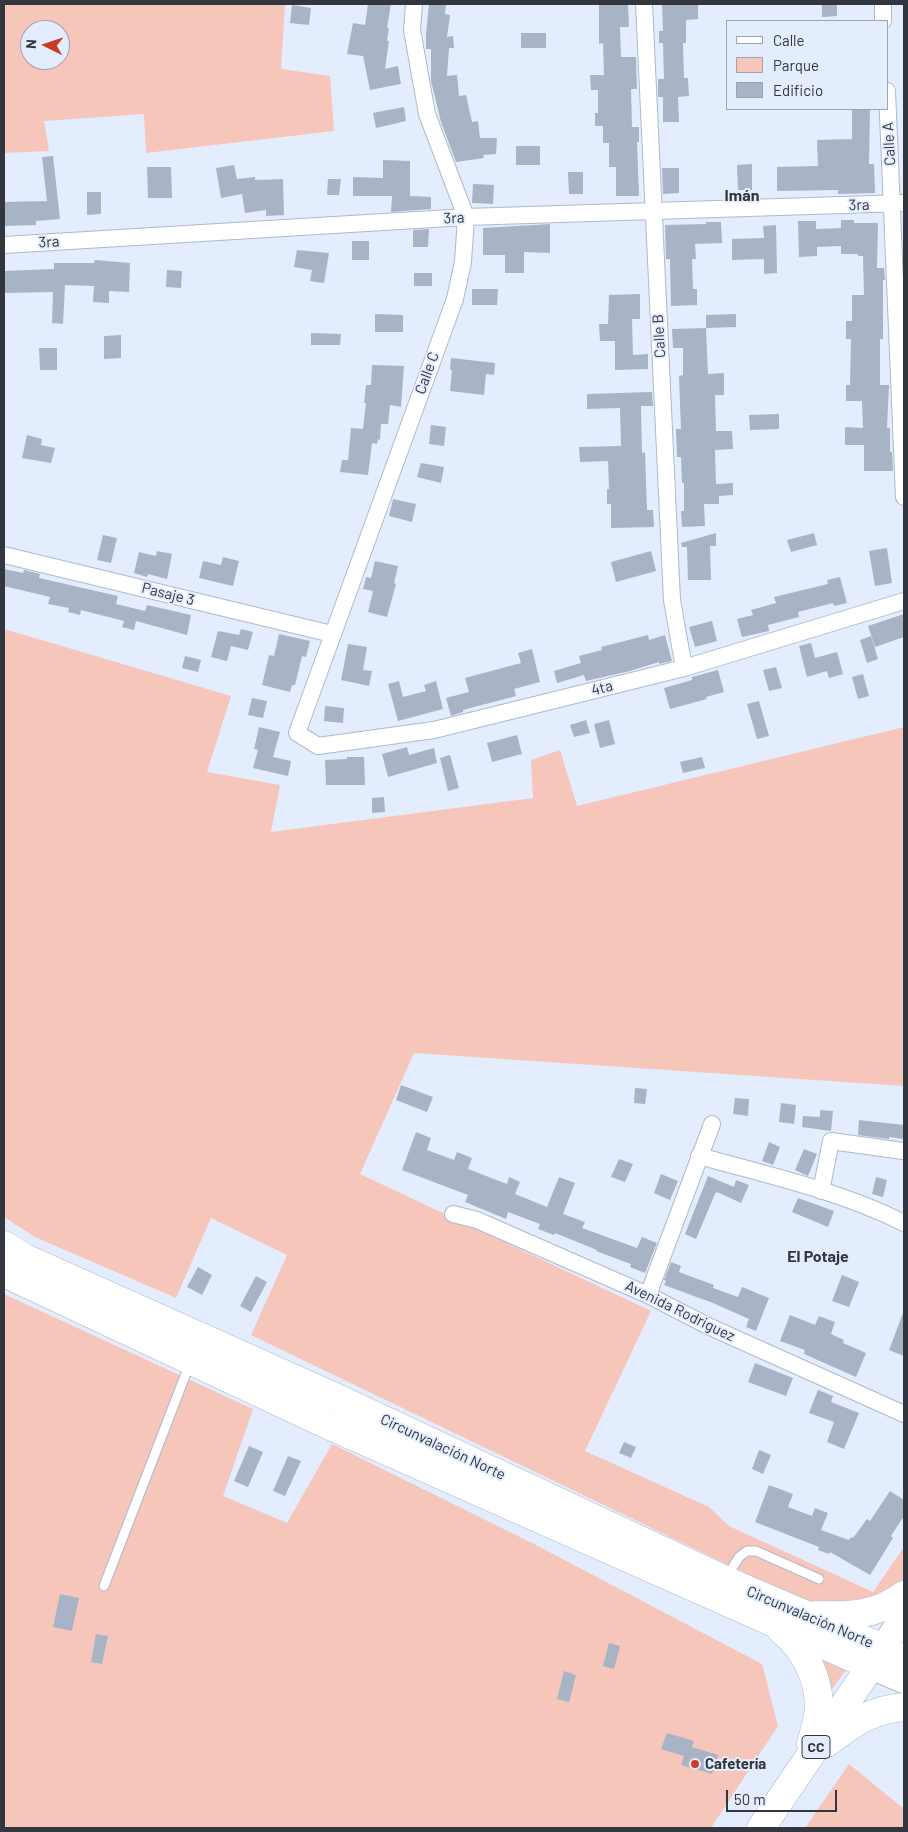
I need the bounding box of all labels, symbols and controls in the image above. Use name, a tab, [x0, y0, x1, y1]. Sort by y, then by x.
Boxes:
north arrow	[20, 20, 70, 70]
legend	[726, 20, 888, 110]
text: Calle	[773, 31, 805, 49]
text: N	[22, 39, 39, 49]
text: Parque	[773, 56, 819, 74]
text: Edificio	[773, 81, 823, 99]
street label: Calle A	[879, 122, 899, 166]
district label: Imán	[725, 186, 759, 206]
street label: 3ra	[848, 196, 870, 214]
street label: 3ra	[443, 208, 465, 228]
street label: 3ra	[38, 232, 60, 252]
street label: Calle B	[649, 314, 669, 358]
street label: Calle C	[411, 349, 443, 397]
street label: Pasaje 3	[140, 579, 196, 609]
street label: 4ta	[589, 677, 615, 699]
district label: El Potaje	[787, 1247, 849, 1267]
street label: Avenida Rodriguez	[622, 1277, 738, 1345]
street label: Circunvalación Norte	[378, 1410, 508, 1484]
street label: Circunvalación Norte	[744, 1582, 876, 1652]
road number: CC	[802, 1735, 830, 1758]
place label: Cafetería	[705, 1755, 766, 1773]
marker: Cafetería	[689, 1758, 701, 1770]
scale bar	[728, 1780, 839, 1812]
text: 50 m	[734, 1790, 766, 1808]

